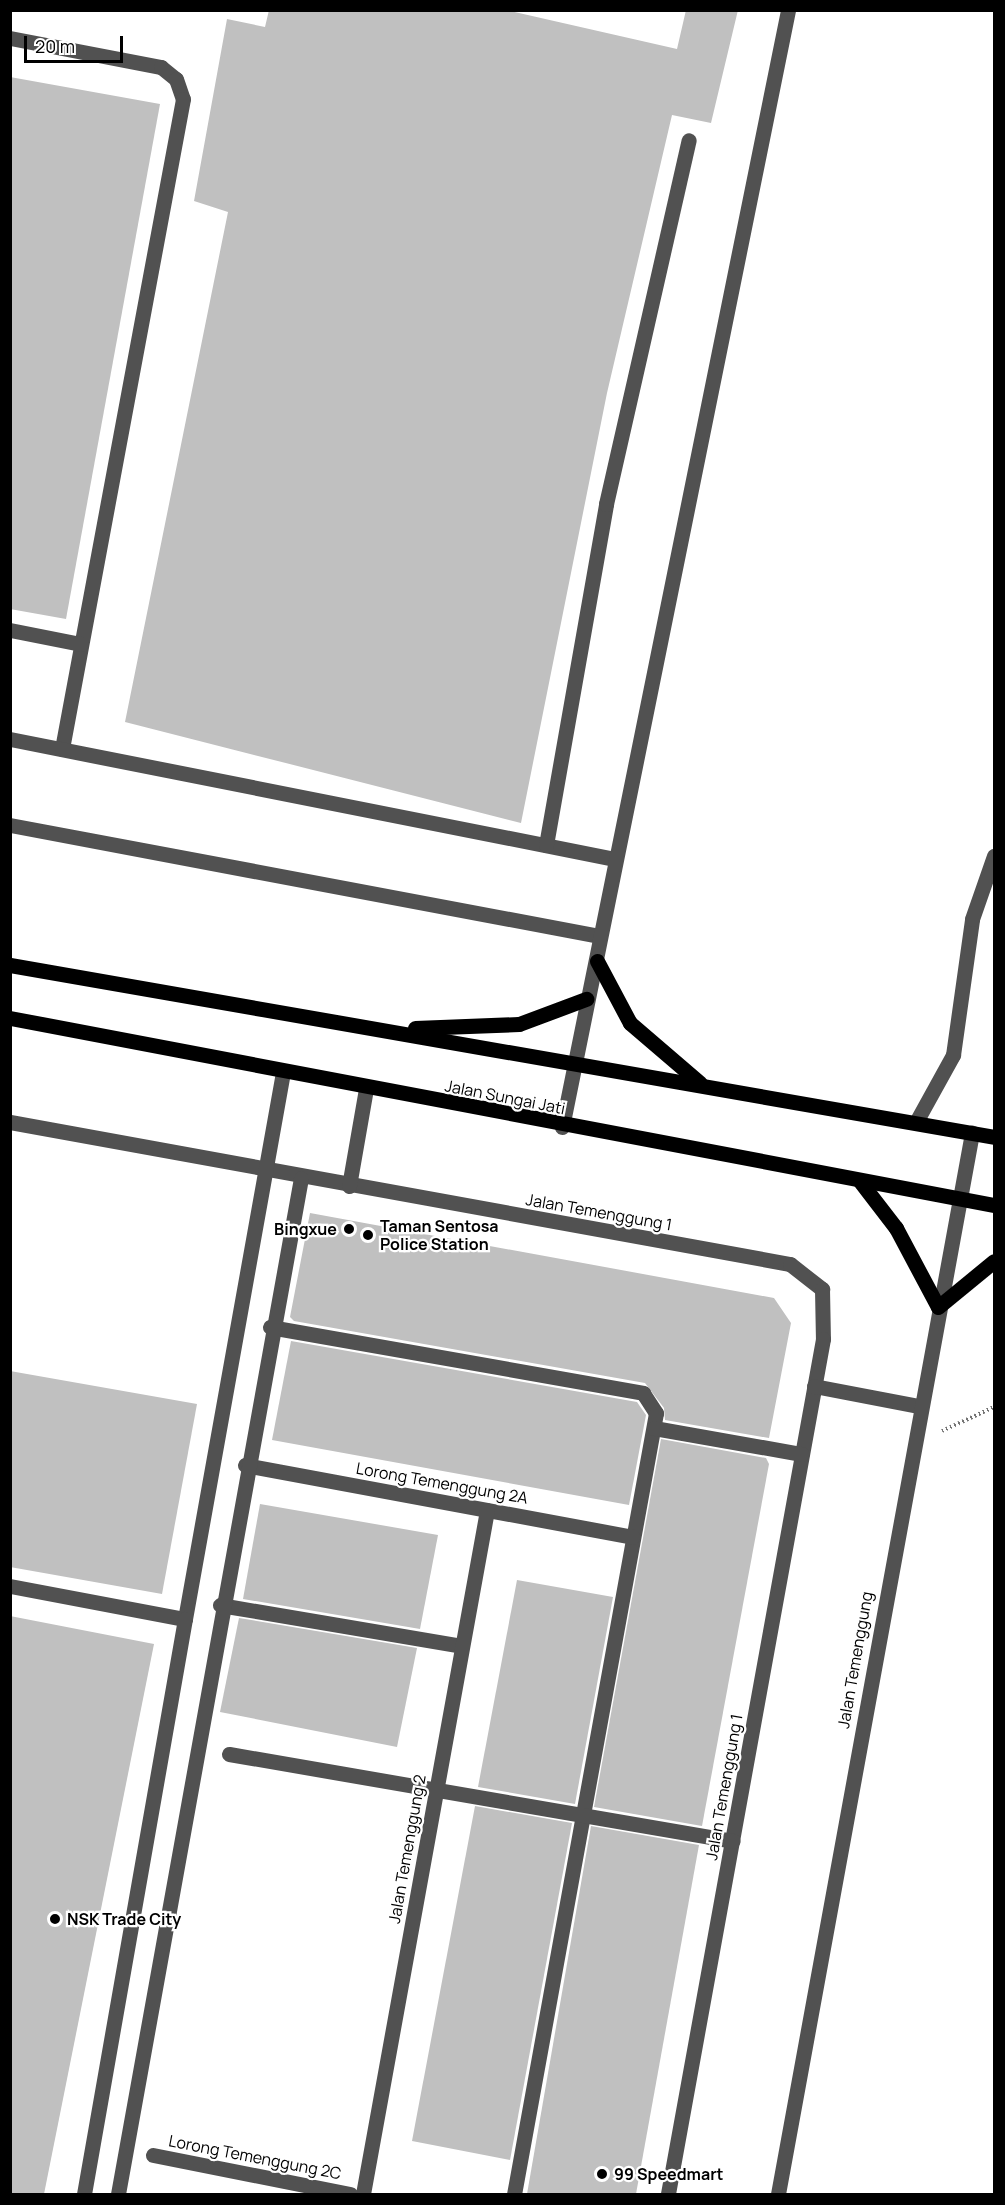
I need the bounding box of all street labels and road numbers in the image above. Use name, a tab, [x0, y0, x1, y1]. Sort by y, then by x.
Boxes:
street label: Jalan Sungai Jati	[443, 1076, 567, 1118]
street label: Jalan Temenggung 1	[524, 1190, 674, 1234]
street label: Lorong Temenggung 2A	[355, 1458, 529, 1508]
street label: Jalan Temenggung	[834, 1590, 876, 1730]
street label: Jalan Temenggung 1	[702, 1712, 746, 1862]
street label: Jalan Temenggung 2	[384, 1773, 430, 1925]
street label: Lorong Temenggung 2C	[167, 2131, 343, 2183]

